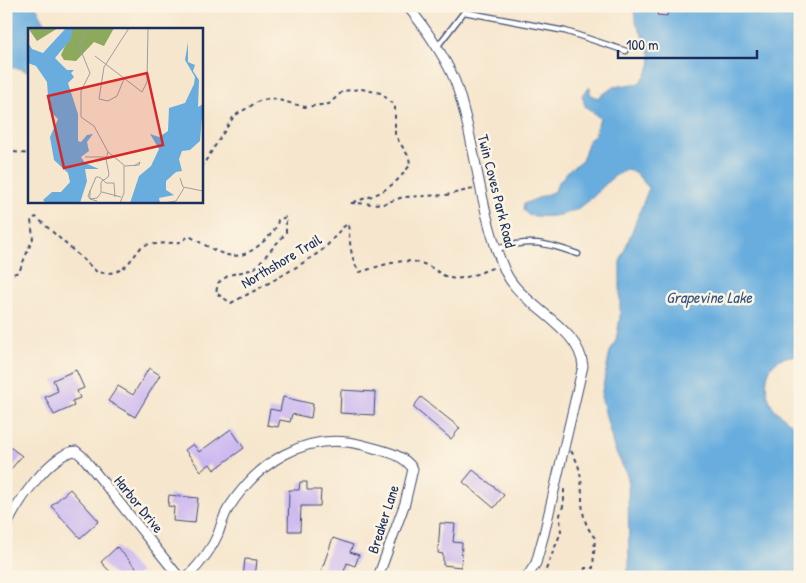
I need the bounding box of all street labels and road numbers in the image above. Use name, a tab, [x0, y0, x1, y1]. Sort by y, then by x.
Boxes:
street label: Twin Coves Park Road	[473, 132, 521, 250]
street label: Northshore Trail	[237, 229, 325, 293]
street label: Harbor Drive	[109, 471, 169, 537]
street label: Breaker Lane	[362, 482, 404, 556]

